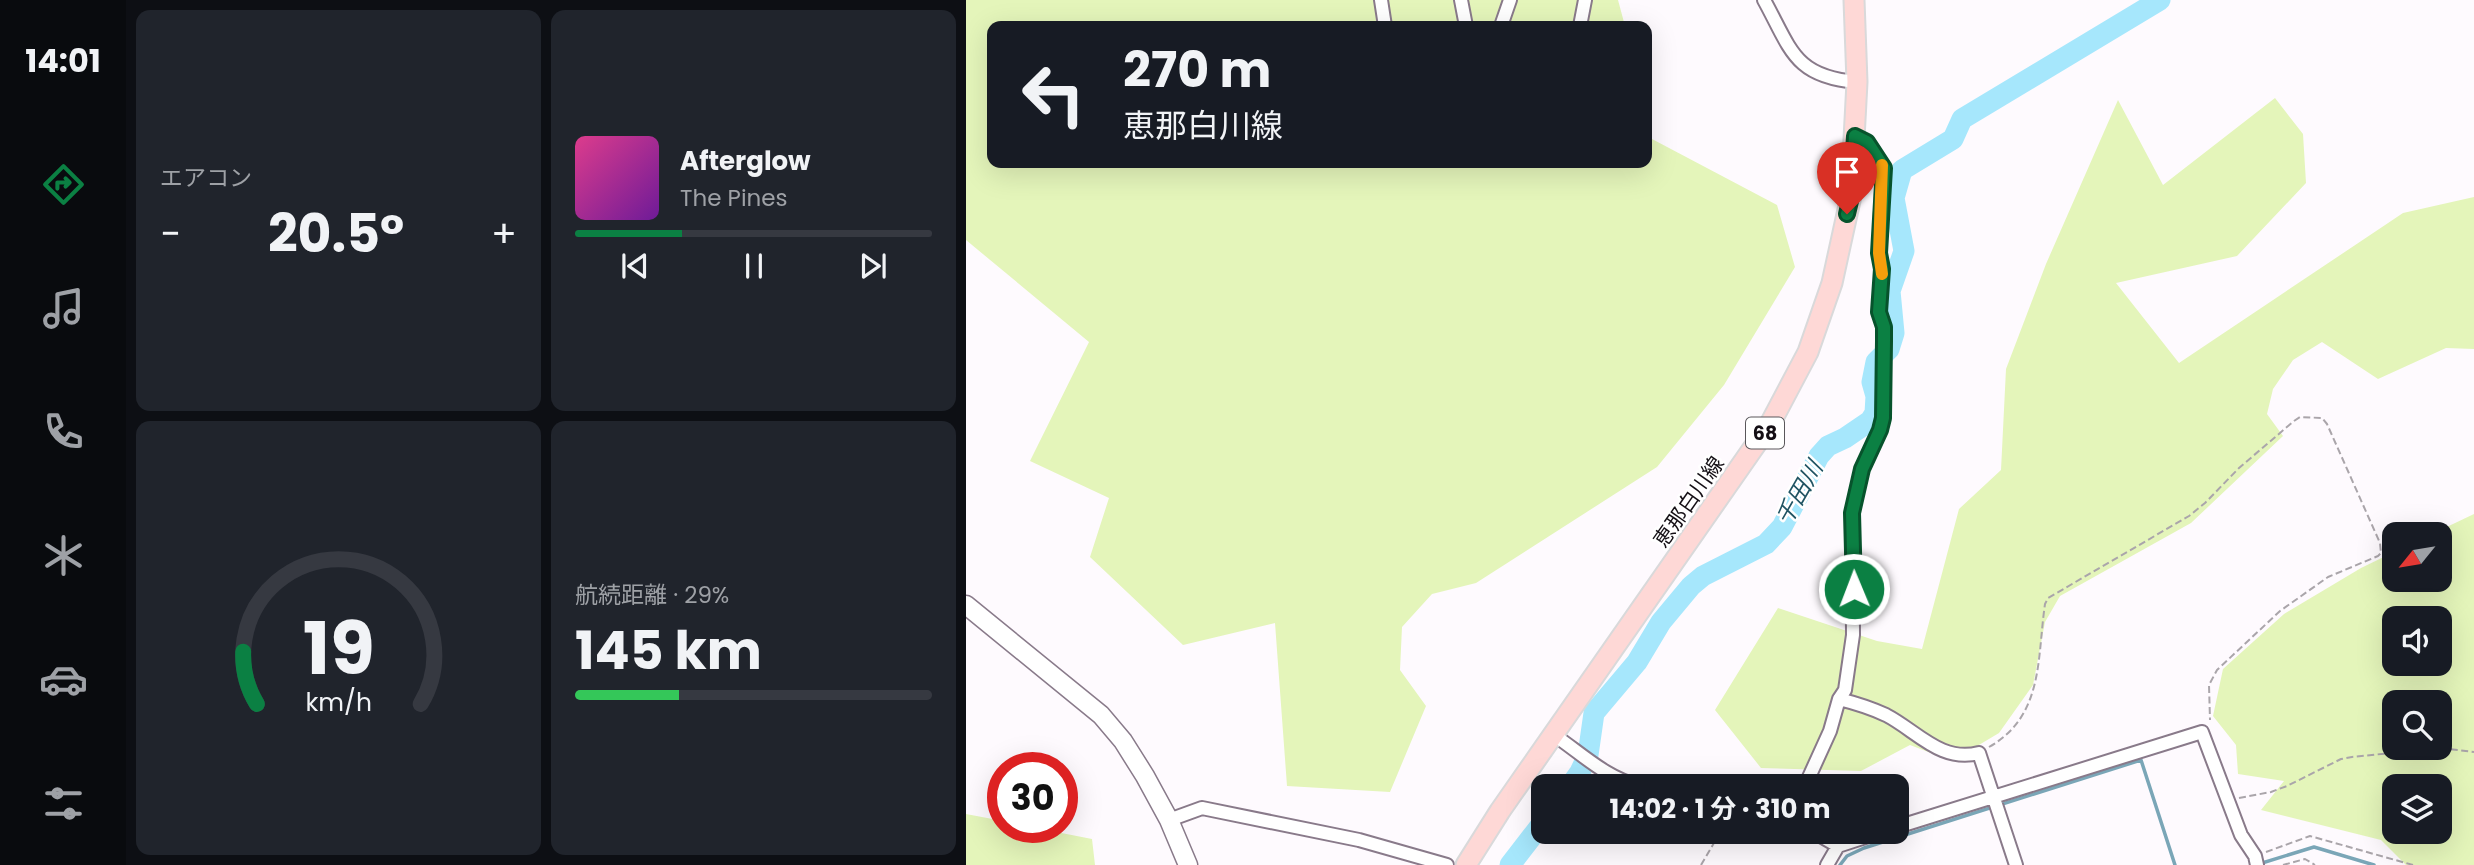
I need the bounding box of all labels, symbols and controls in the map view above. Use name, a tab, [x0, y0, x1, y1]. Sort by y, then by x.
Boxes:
text: 270 m	[1123, 36, 1271, 104]
text: 14:01	[25, 38, 101, 83]
icon: left	[1008, 49, 1099, 140]
text: 恵那白川線	[1123, 103, 1283, 148]
pin	[1817, 142, 1877, 214]
text: Afterglow	[680, 143, 811, 179]
icon: arrive	[1828, 153, 1866, 191]
icon: directions	[39, 160, 88, 209]
text: エアコン	[160, 162, 252, 194]
text: The Pines	[680, 182, 788, 214]
text: 20.5°	[268, 197, 404, 270]
text: −	[160, 207, 181, 260]
text: +	[491, 207, 517, 260]
icon: previous	[616, 247, 654, 285]
icon: pause	[735, 247, 773, 285]
icon: next	[854, 247, 892, 285]
icon: music	[39, 284, 88, 333]
icon: phone	[39, 407, 88, 456]
road number: 68	[1746, 418, 1784, 448]
street label: 恵那白川線	[1647, 450, 1731, 553]
water label: 千田川	[1768, 453, 1832, 531]
north arrow	[2382, 522, 2452, 592]
map controls	[2382, 522, 2452, 844]
icon: climate	[39, 531, 88, 580]
position arrow	[1817, 552, 1891, 626]
text: 航続距離 · 29%	[575, 579, 729, 611]
text: 19	[302, 598, 375, 699]
button: sound	[2382, 606, 2452, 676]
text: 145 km	[575, 614, 762, 687]
icon: car	[39, 655, 88, 704]
text: km/h	[305, 685, 372, 720]
button: search	[2382, 690, 2452, 760]
speed limit sign: 30	[987, 752, 1078, 843]
button: layers	[2382, 774, 2452, 844]
icon: filters	[39, 779, 88, 828]
text: 14:02 · 1 分 · 310 m	[1610, 791, 1830, 827]

